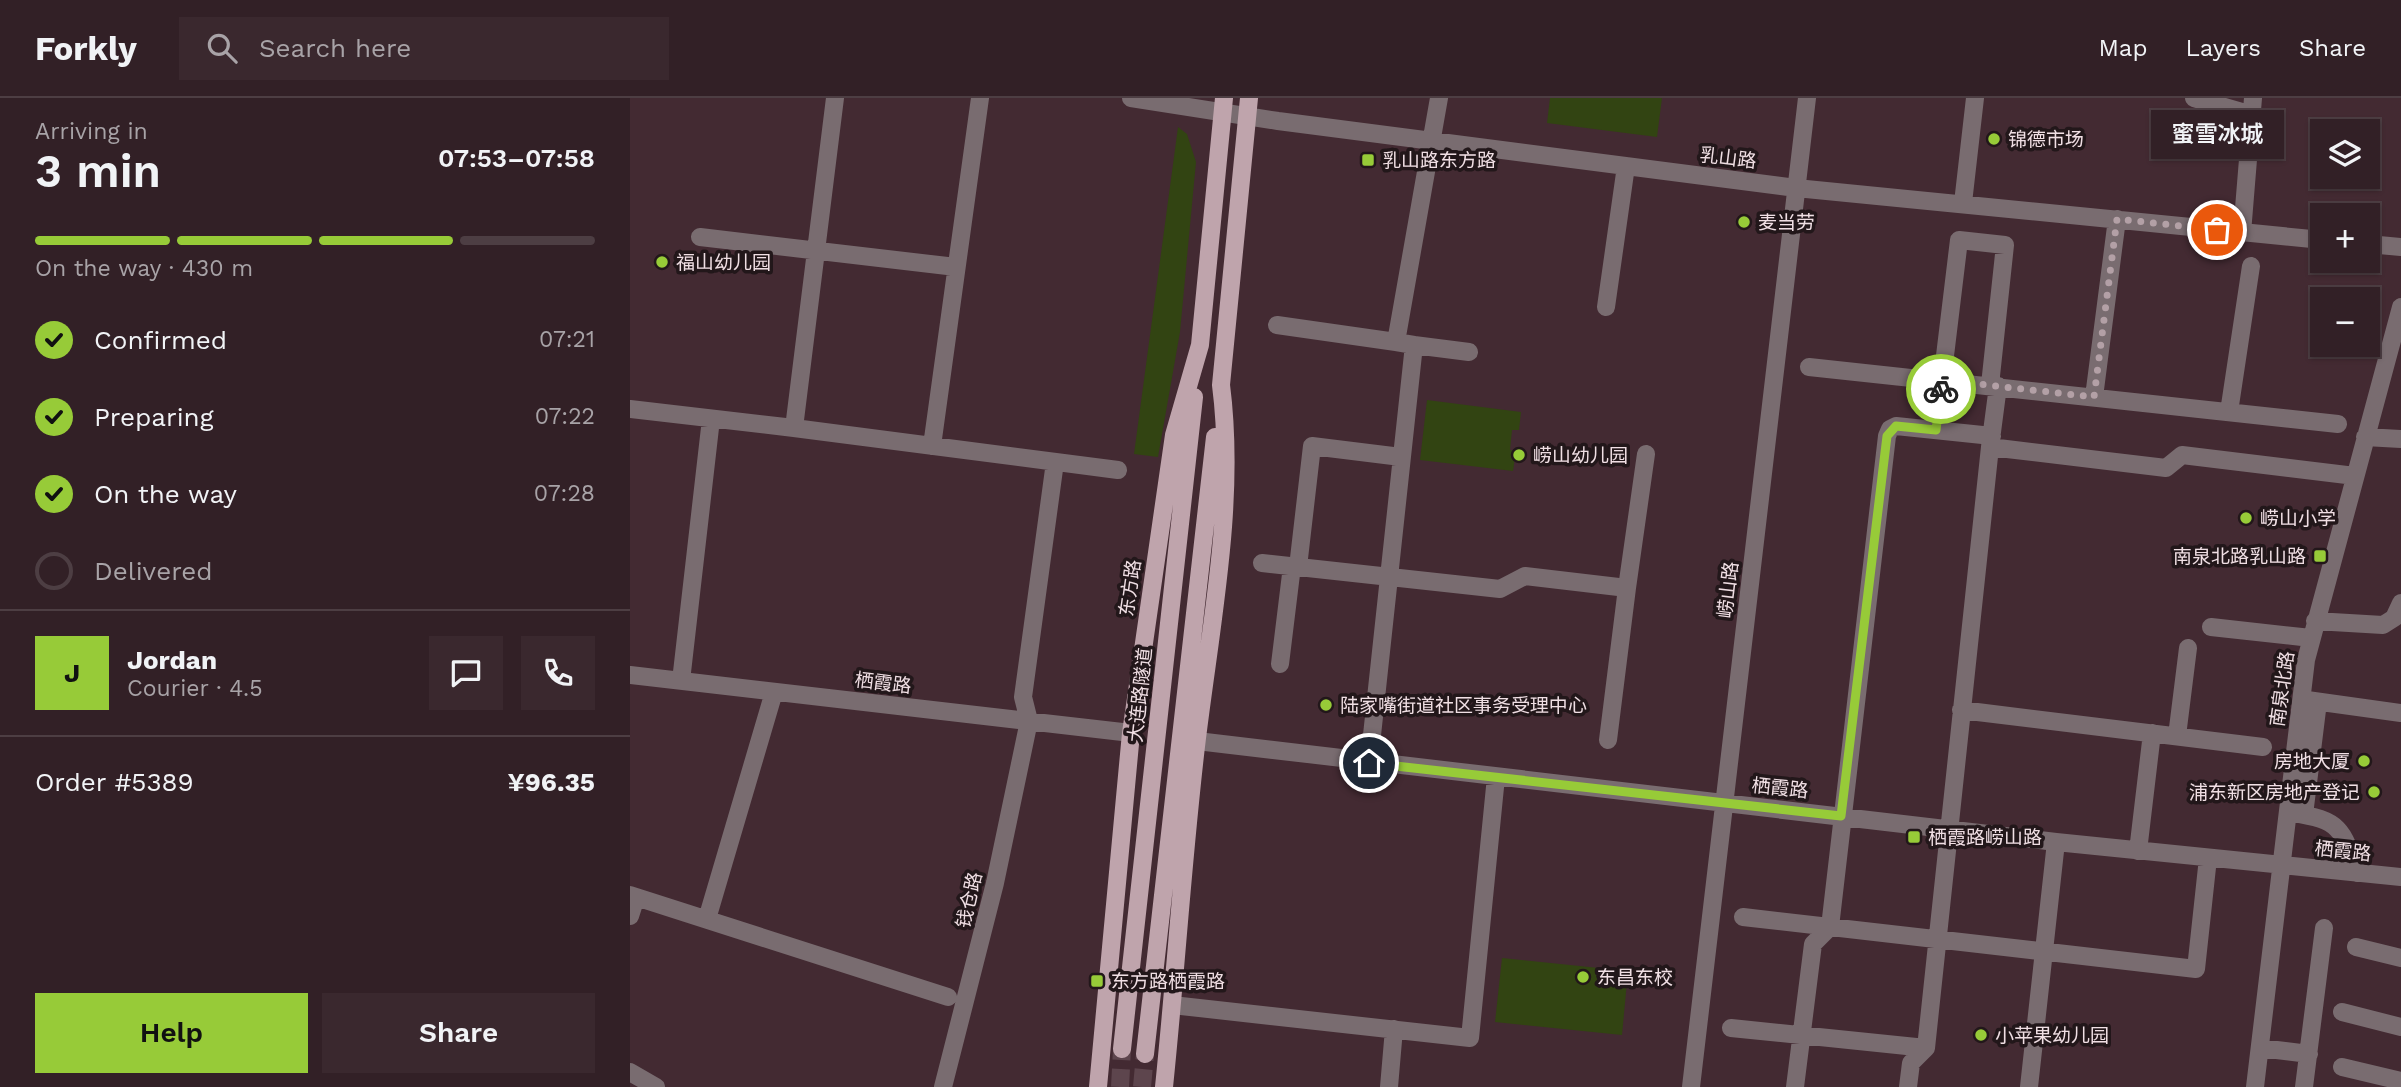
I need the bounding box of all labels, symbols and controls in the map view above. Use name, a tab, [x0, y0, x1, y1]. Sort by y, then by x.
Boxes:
search box	[179, 17, 669, 80]
text: Forkly	[35, 29, 137, 68]
icon: search	[203, 29, 241, 67]
text: Search here	[259, 33, 411, 63]
text: Map	[2099, 34, 2147, 62]
text: Layers	[2185, 34, 2261, 62]
text: Share	[2299, 34, 2366, 62]
callout: 蜜雪冰城	[2150, 111, 2284, 160]
text: Arriving in	[35, 118, 148, 145]
map controls	[2310, 119, 2380, 357]
button: layers	[2310, 119, 2380, 189]
text: 蜜雪冰城	[2172, 121, 2264, 148]
place label: 锦德市场	[2008, 128, 2084, 151]
marker: 锦德市场	[1986, 131, 2002, 147]
text: 07:53–07:58	[438, 143, 595, 173]
street label: 乳山路	[1698, 143, 1758, 173]
text: 3 min	[35, 144, 161, 198]
place label: 乳山路东方路	[1382, 149, 1496, 172]
marker: 乳山路东方路	[1360, 152, 1376, 168]
pin	[2187, 200, 2247, 260]
button: +	[2310, 203, 2380, 273]
place label: 麦当劳	[1758, 211, 1815, 234]
icon: bag	[2198, 211, 2236, 249]
marker: 麦当劳	[1736, 214, 1752, 230]
place label: 福山幼儿园	[676, 251, 771, 274]
marker: 福山幼儿园	[654, 254, 670, 270]
text: On the way · 430 m	[35, 255, 253, 282]
button: −	[2310, 287, 2380, 357]
icon: check	[35, 321, 73, 359]
text: Confirmed	[94, 325, 227, 355]
text: 07:21	[539, 326, 595, 353]
courier	[1906, 354, 1976, 424]
icon: bike	[1922, 370, 1960, 408]
icon: check	[35, 398, 73, 436]
text: Preparing	[94, 402, 214, 432]
text: 07:22	[535, 403, 595, 430]
place label: 崂山幼儿园	[1533, 444, 1628, 467]
marker: 崂山幼儿园	[1511, 447, 1527, 463]
icon: check	[35, 475, 73, 513]
text: On the way	[94, 479, 237, 509]
text: 07:28	[534, 480, 595, 507]
place label: 崂山小学	[2260, 507, 2336, 530]
marker: 崂山小学	[2238, 510, 2254, 526]
place label: 南泉北路乳山路	[2173, 545, 2306, 568]
marker: 南泉北路乳山路	[2312, 548, 2328, 564]
text: Delivered	[94, 556, 213, 586]
street label: 东方路	[1115, 558, 1145, 618]
street label: 崂山路	[1713, 560, 1743, 620]
button: chat	[429, 636, 503, 710]
button: phone	[521, 636, 595, 710]
text: Jordan	[127, 645, 217, 675]
street label: 大连路隧道	[1124, 647, 1156, 743]
street label: 南泉北路	[2265, 650, 2299, 728]
text: J	[64, 658, 80, 688]
street label: 栖霞路	[853, 668, 913, 698]
text: Courier · 4.5	[127, 675, 263, 702]
place label: 陆家嘴街道社区事务受理中心	[1340, 694, 1587, 717]
marker: 陆家嘴街道社区事务受理中心	[1318, 697, 1334, 713]
pin	[1339, 733, 1399, 793]
icon: home	[1350, 744, 1388, 782]
place label: 房地大厦	[2274, 750, 2350, 773]
marker: 房地大厦	[2356, 753, 2372, 769]
text: Order #5389	[35, 767, 194, 797]
text: ¥96.35	[508, 767, 595, 797]
street label: 栖霞路	[1750, 774, 1810, 802]
place label: 浦东新区房地产登记	[2189, 781, 2360, 804]
marker: 浦东新区房地产登记	[2366, 784, 2382, 800]
place label: 栖霞路崂山路	[1928, 826, 2042, 849]
marker: 栖霞路崂山路	[1906, 829, 1922, 845]
street label: 栖霞路	[2313, 837, 2373, 865]
street label: 钱仓路	[951, 870, 987, 930]
place label: 东昌东校	[1597, 966, 1673, 989]
marker: 东昌东校	[1575, 969, 1591, 985]
place label: 东方路栖霞路	[1111, 970, 1225, 993]
marker: 东方路栖霞路	[1089, 973, 1105, 989]
button: Help	[35, 993, 308, 1073]
button: Share	[322, 993, 595, 1073]
place label: 小苹果幼儿园	[1995, 1024, 2109, 1047]
marker: 小苹果幼儿园	[1973, 1027, 1989, 1043]

